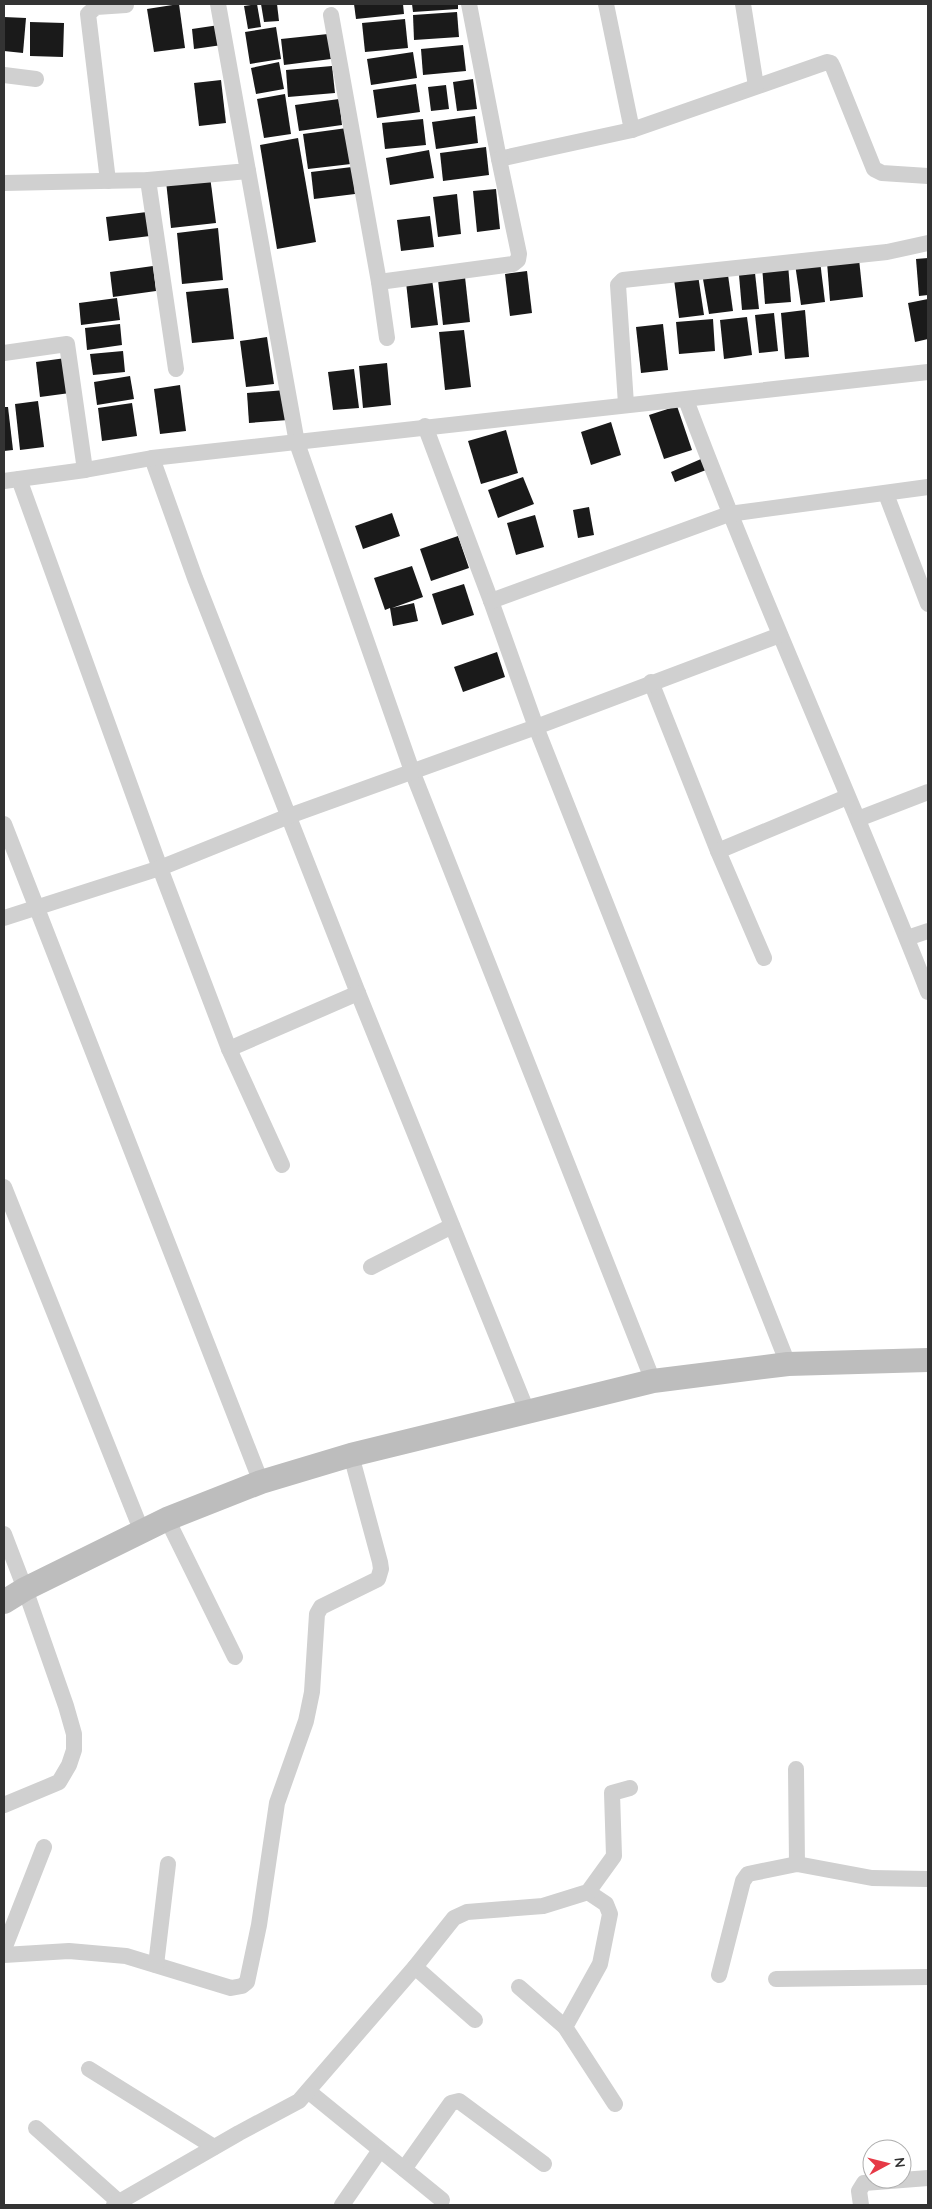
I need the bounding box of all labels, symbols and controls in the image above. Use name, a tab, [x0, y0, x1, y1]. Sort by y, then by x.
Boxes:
north arrow	[862, 2139, 912, 2189]
text: N	[890, 2156, 909, 2169]

